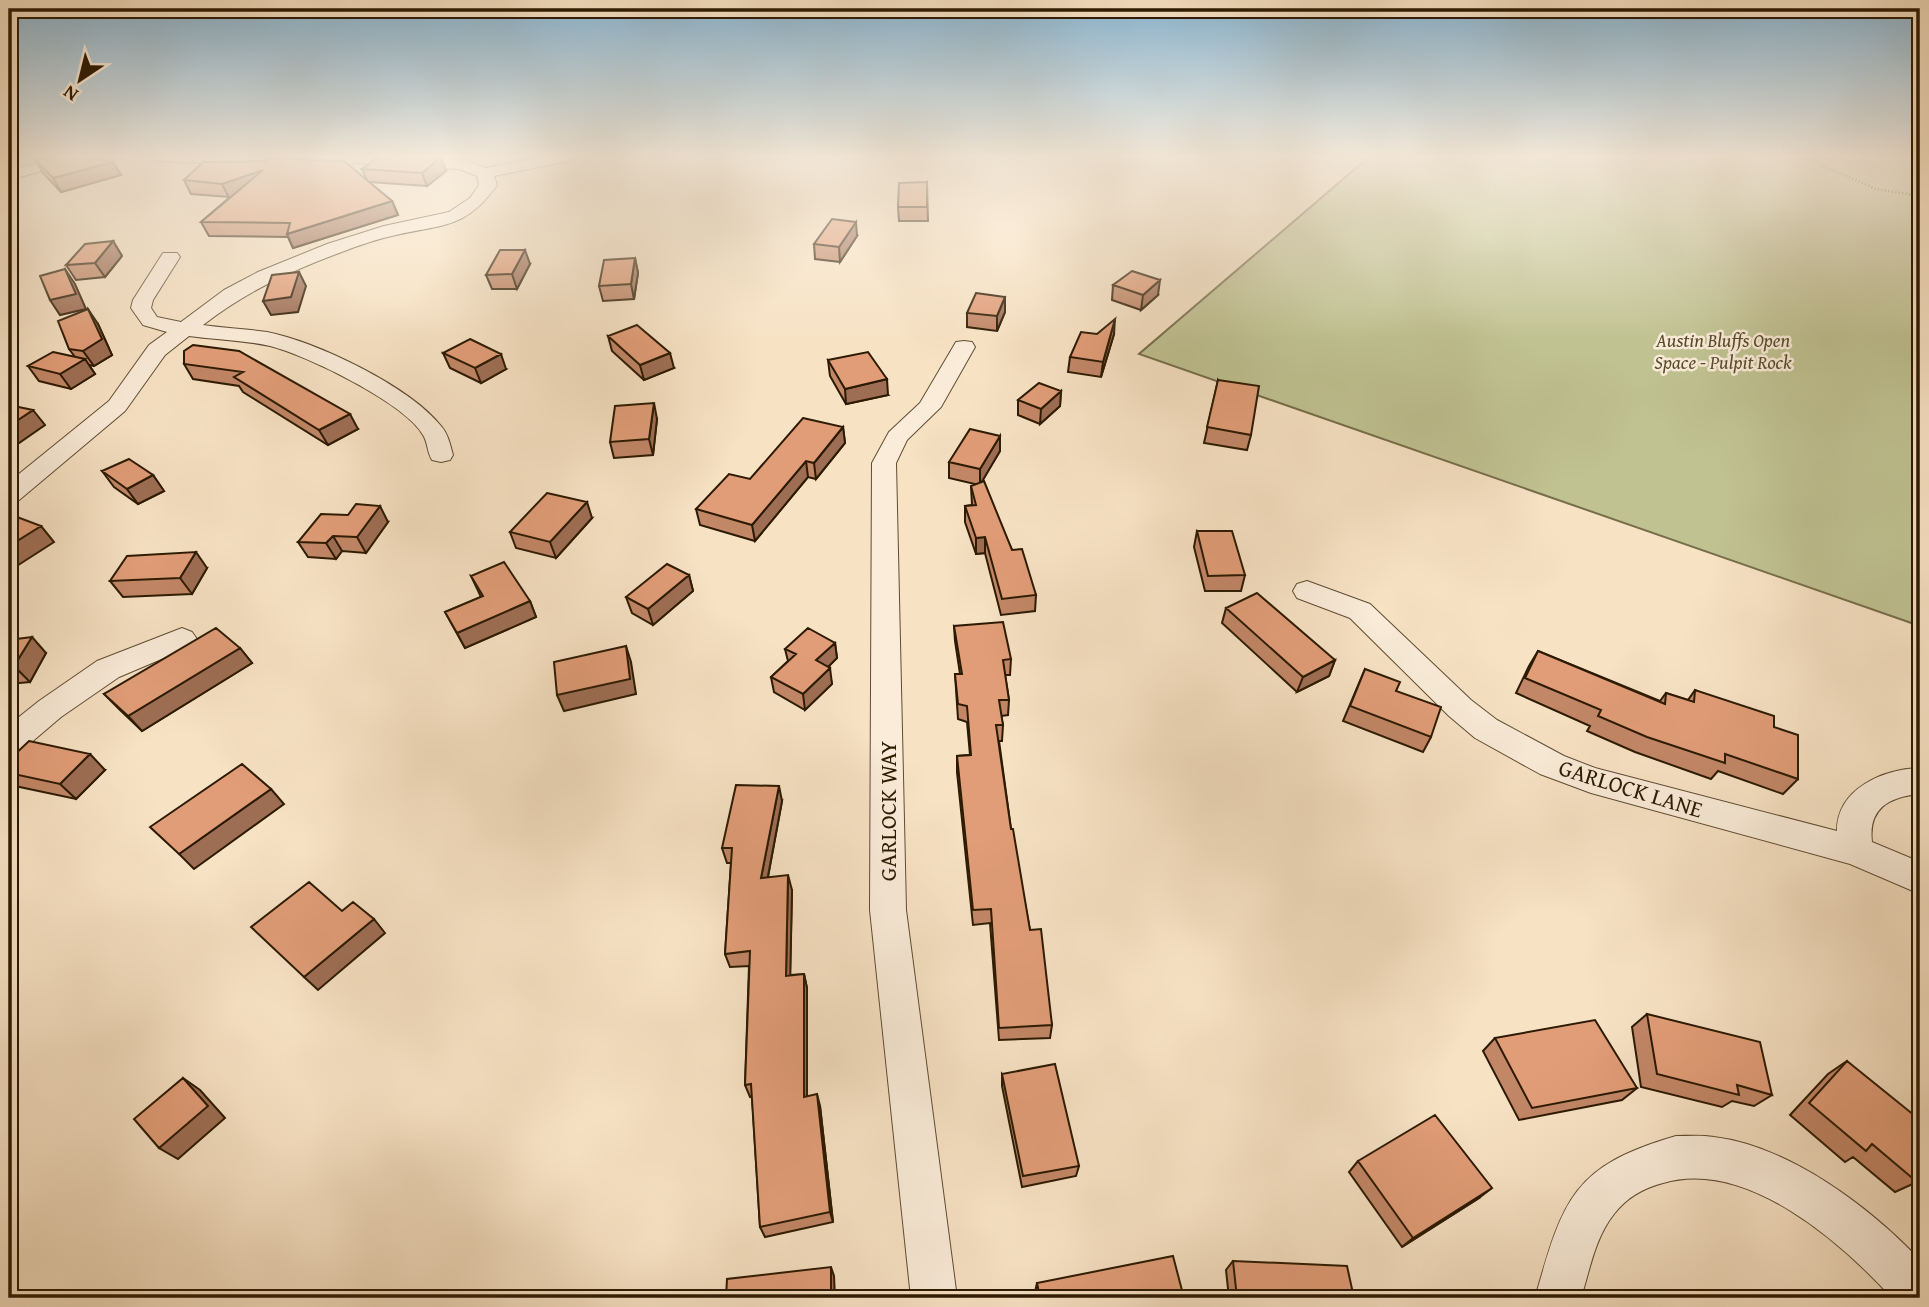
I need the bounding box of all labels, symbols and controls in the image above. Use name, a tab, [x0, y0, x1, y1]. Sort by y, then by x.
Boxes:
north arrow	[46, 46, 116, 116]
text: N	[57, 79, 83, 109]
park label: Austin Bluffs Open Space - Pulpit Rock	[1654, 326, 1792, 376]
street label: GARLOCK WAY	[871, 741, 904, 881]
street label: GARLOCK LANE	[1555, 750, 1707, 826]

